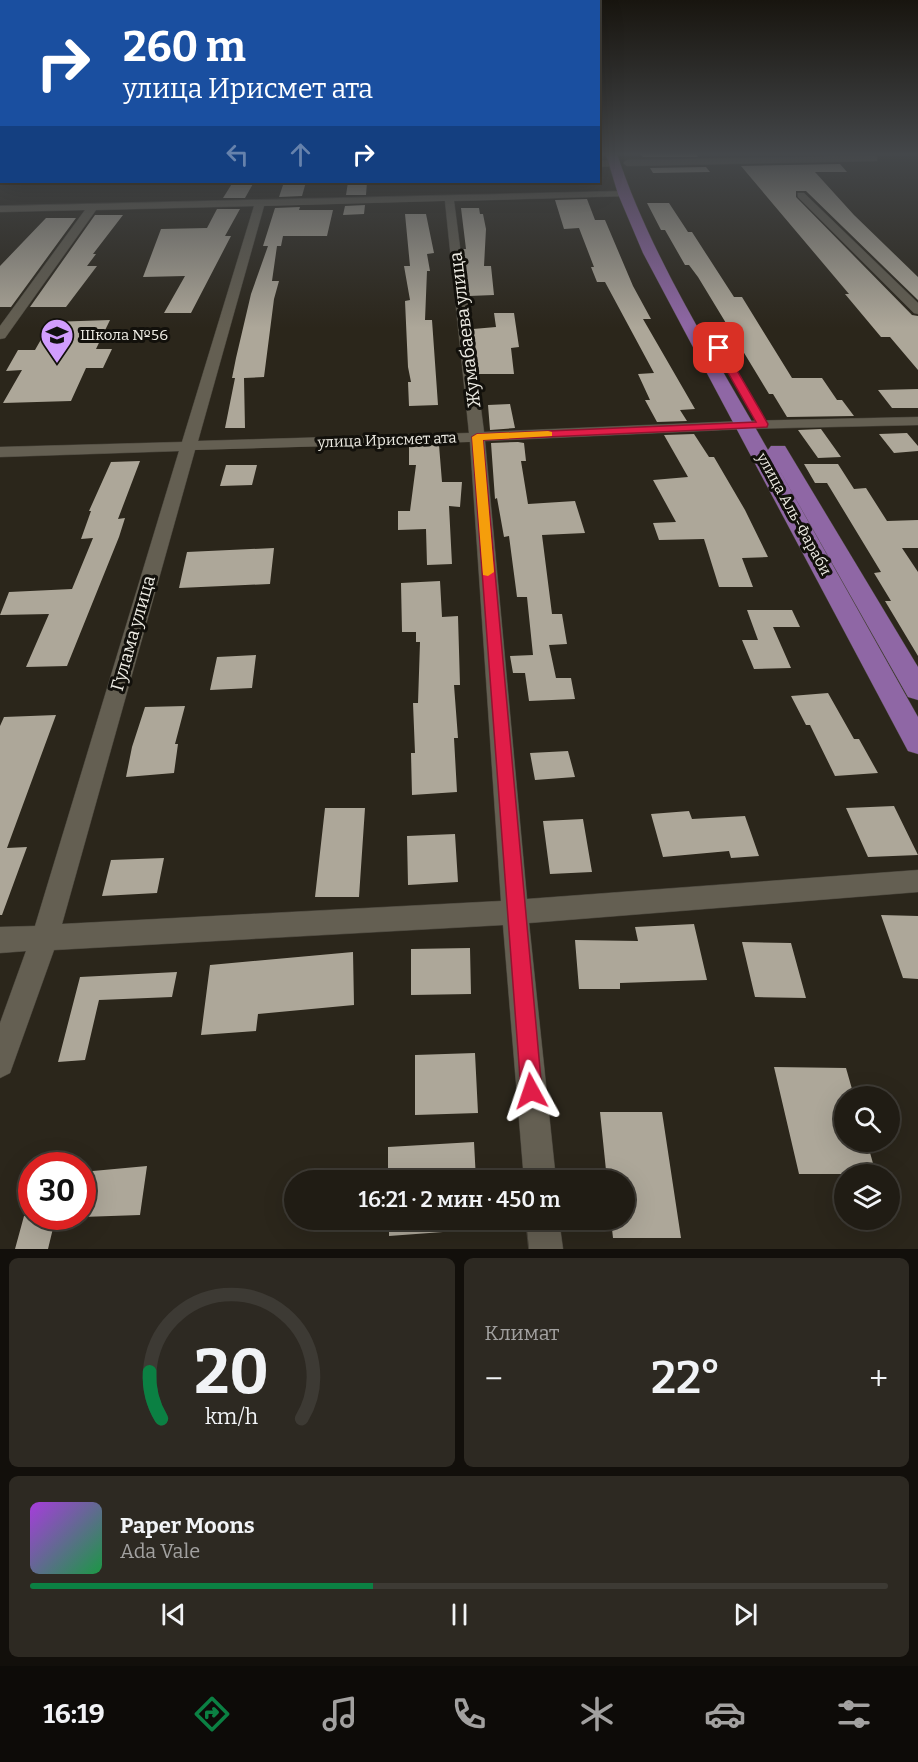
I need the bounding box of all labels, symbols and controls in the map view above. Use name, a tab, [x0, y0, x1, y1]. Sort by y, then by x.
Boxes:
text: 260 m	[123, 22, 246, 72]
icon: right	[24, 24, 102, 102]
text: улица Ирисмет ата	[123, 73, 373, 105]
icon: left	[221, 138, 254, 171]
icon: ahead	[284, 138, 317, 171]
icon: right	[347, 138, 380, 171]
street label: Жумабаева улица	[444, 250, 486, 409]
school or university icon: Школа №56	[39, 317, 75, 364]
pin	[693, 322, 744, 373]
place label: Школа №56	[80, 326, 168, 344]
icon: arrive	[702, 331, 735, 364]
street label: улица Ирисмет ата	[316, 429, 457, 451]
street label: улица Аль-Фараби	[752, 449, 835, 578]
street label: Гулама улица	[106, 573, 160, 693]
position arrow	[499, 1059, 563, 1123]
map controls	[834, 1086, 900, 1230]
button: search	[834, 1086, 900, 1152]
speed limit sign: 30	[18, 1152, 96, 1230]
button: layers	[834, 1164, 900, 1230]
text: 16:21 · 2 мин · 450 m	[359, 1186, 560, 1213]
text: Климат	[485, 1321, 559, 1345]
text: 20	[194, 1335, 269, 1410]
text: 22°	[651, 1351, 721, 1405]
text: −	[485, 1359, 503, 1399]
text: +	[869, 1359, 888, 1399]
text: km/h	[205, 1405, 258, 1431]
text: Paper Moons	[120, 1512, 255, 1539]
text: Ada Vale	[120, 1539, 200, 1563]
icon: previous	[157, 1598, 190, 1631]
icon: pause	[443, 1598, 476, 1631]
icon: next	[729, 1598, 762, 1631]
icon: directions	[191, 1693, 233, 1735]
icon: music	[319, 1693, 361, 1735]
icon: phone	[448, 1693, 490, 1735]
icon: climate	[576, 1693, 618, 1735]
icon: car	[704, 1693, 746, 1735]
icon: filters	[833, 1693, 875, 1735]
text: 16:19	[43, 1698, 105, 1730]

